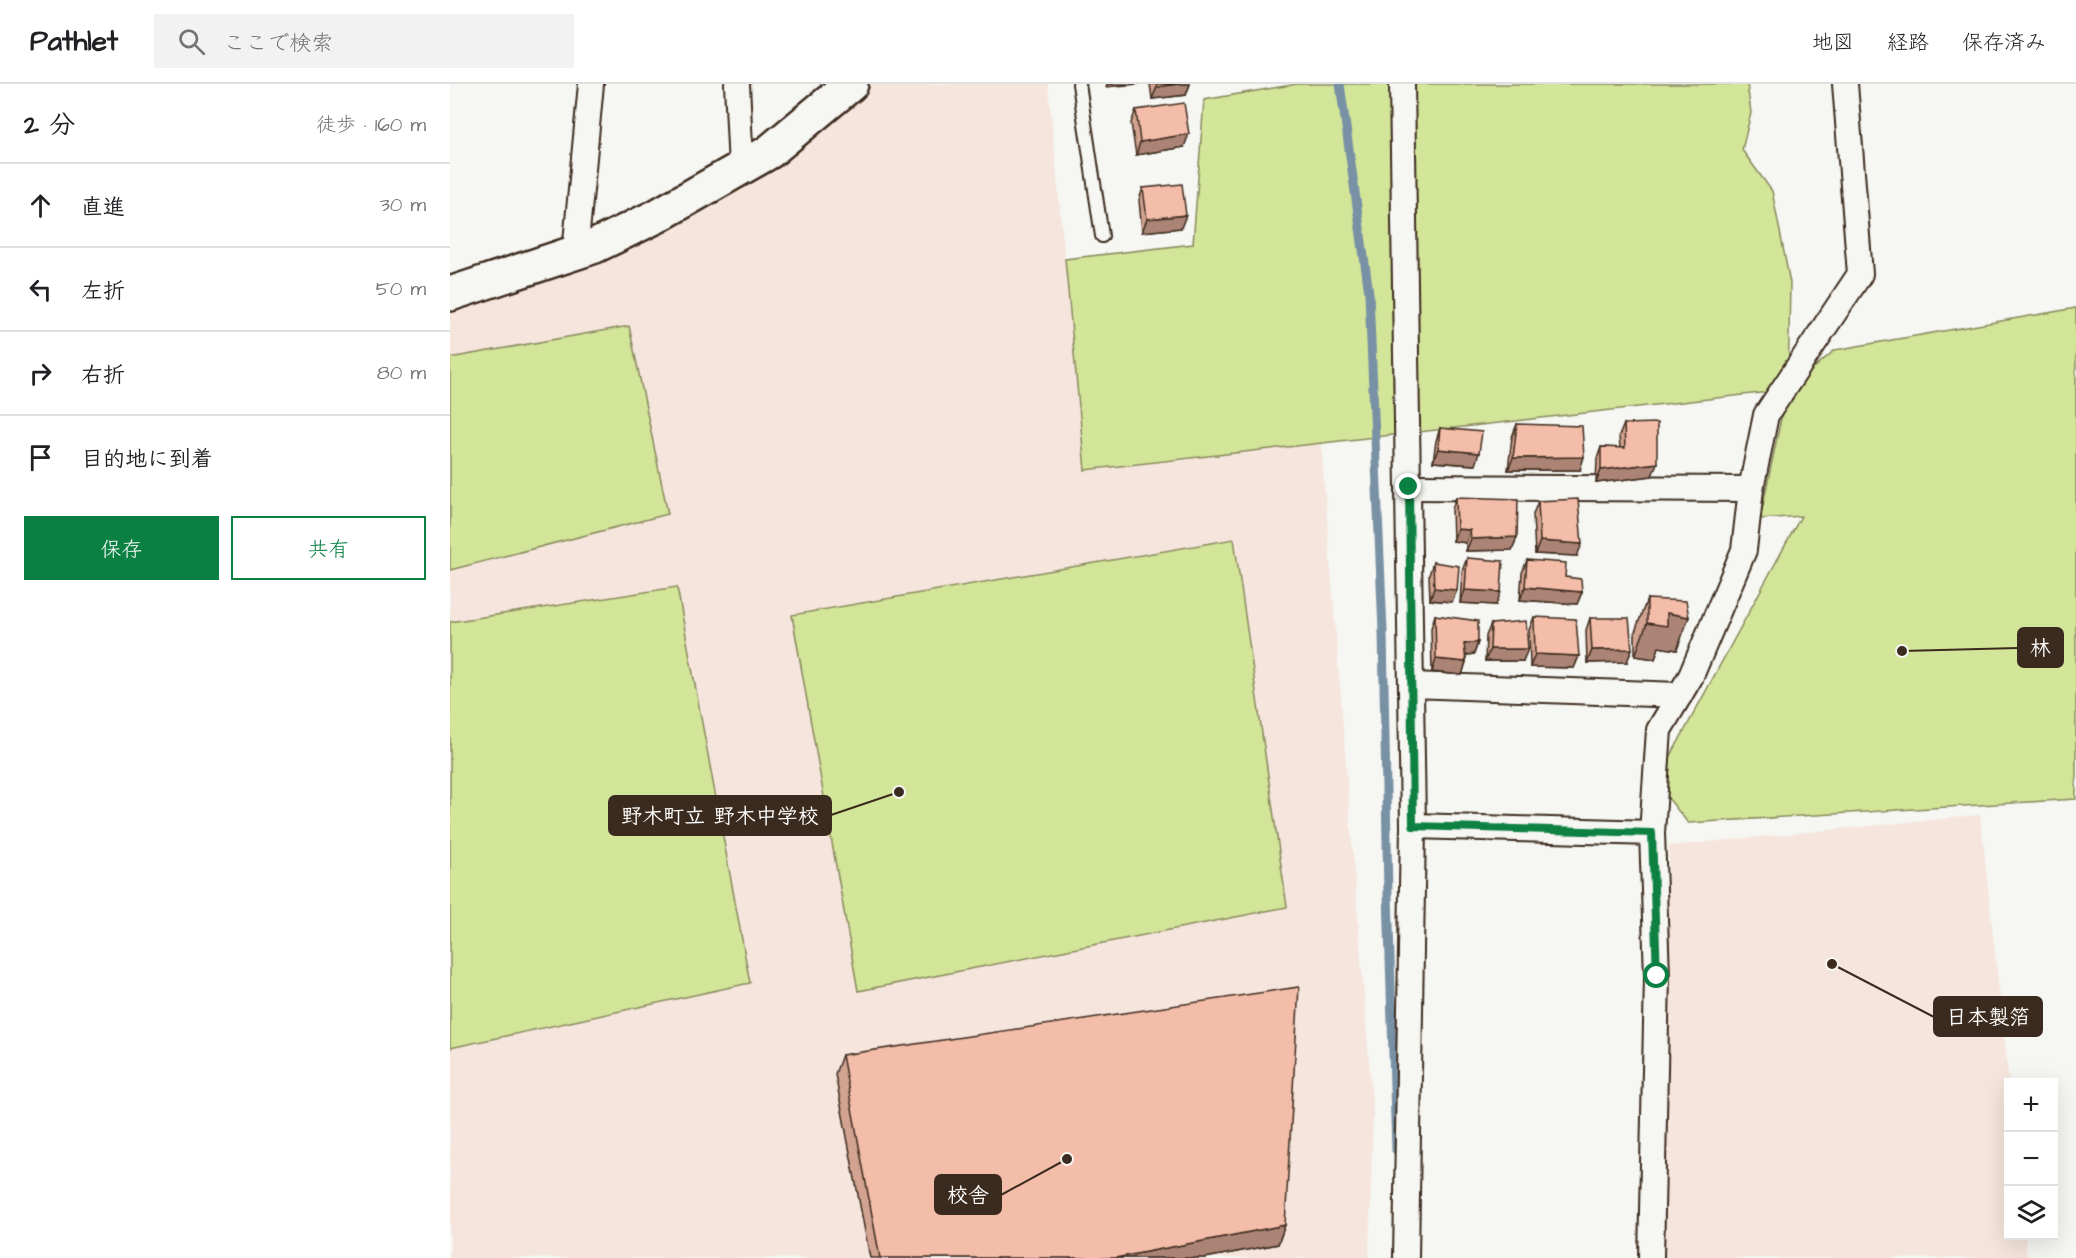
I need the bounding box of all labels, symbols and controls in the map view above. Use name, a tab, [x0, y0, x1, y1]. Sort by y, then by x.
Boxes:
search box	[154, 14, 574, 68]
text: Pathlet	[30, 22, 118, 61]
icon: search	[175, 25, 208, 58]
text: ここで検索	[223, 28, 333, 59]
text: 地図	[1812, 28, 1854, 57]
text: 経路	[1887, 28, 1929, 57]
text: 保存済み	[1962, 28, 2046, 57]
text: 2 分	[24, 107, 75, 143]
text: 徒歩 · 160 m	[316, 111, 426, 139]
icon: ahead	[24, 189, 57, 222]
text: 30 m	[380, 191, 426, 219]
text: 直進	[81, 192, 125, 223]
icon: left	[24, 273, 57, 306]
text: 50 m	[376, 275, 426, 303]
text: 左折	[81, 276, 125, 307]
icon: right	[24, 357, 57, 390]
text: 80 m	[377, 359, 426, 387]
text: 右折	[81, 360, 125, 391]
icon: arrive	[24, 441, 57, 474]
text: 目的地に到着	[81, 444, 213, 475]
route end	[1395, 473, 1421, 499]
button: 保存	[24, 516, 219, 580]
button: 共有	[231, 516, 426, 580]
callout: 林	[2018, 628, 2063, 667]
text: 林	[2030, 634, 2051, 663]
callout: 野木町立 野木中学校	[609, 796, 831, 835]
text: 野木町立 野木中学校	[621, 802, 819, 831]
route start	[1643, 962, 1669, 988]
callout: 日本製箔	[1934, 997, 2042, 1036]
text: 日本製箔	[1946, 1003, 2030, 1032]
map controls	[2004, 1078, 2058, 1240]
button: +	[2004, 1078, 2058, 1132]
button: −	[2004, 1132, 2058, 1186]
callout: 校舎	[935, 1175, 1001, 1214]
text: 校舎	[947, 1181, 989, 1210]
button: layers	[2004, 1186, 2058, 1240]

